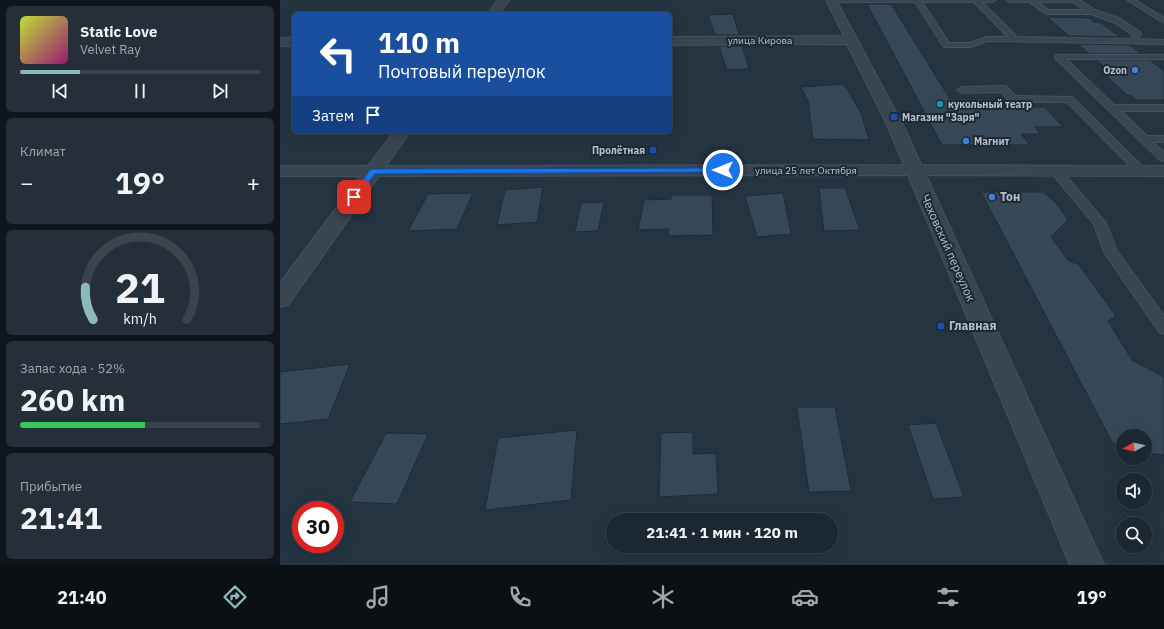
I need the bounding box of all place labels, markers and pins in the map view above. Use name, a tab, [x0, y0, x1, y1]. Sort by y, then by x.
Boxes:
place label: Ozon	[1103, 64, 1127, 77]
marker: Ozon	[1130, 65, 1140, 75]
place label: кукольный театр	[948, 98, 1032, 111]
marker: кукольный театр	[935, 99, 945, 109]
place label: Магазин "Заря"	[902, 111, 979, 124]
marker: Магазин "Заря"	[889, 112, 899, 122]
place label: Магнит	[974, 135, 1010, 148]
marker: Магнит	[961, 136, 971, 146]
place label: Пролётная	[592, 144, 645, 157]
marker: Пролётная	[648, 145, 658, 155]
pin	[337, 180, 371, 214]
place label: Тон	[1000, 189, 1020, 204]
marker: Тон	[987, 192, 997, 202]
place label: Главная	[949, 318, 996, 333]
marker: Главная	[936, 321, 946, 331]

